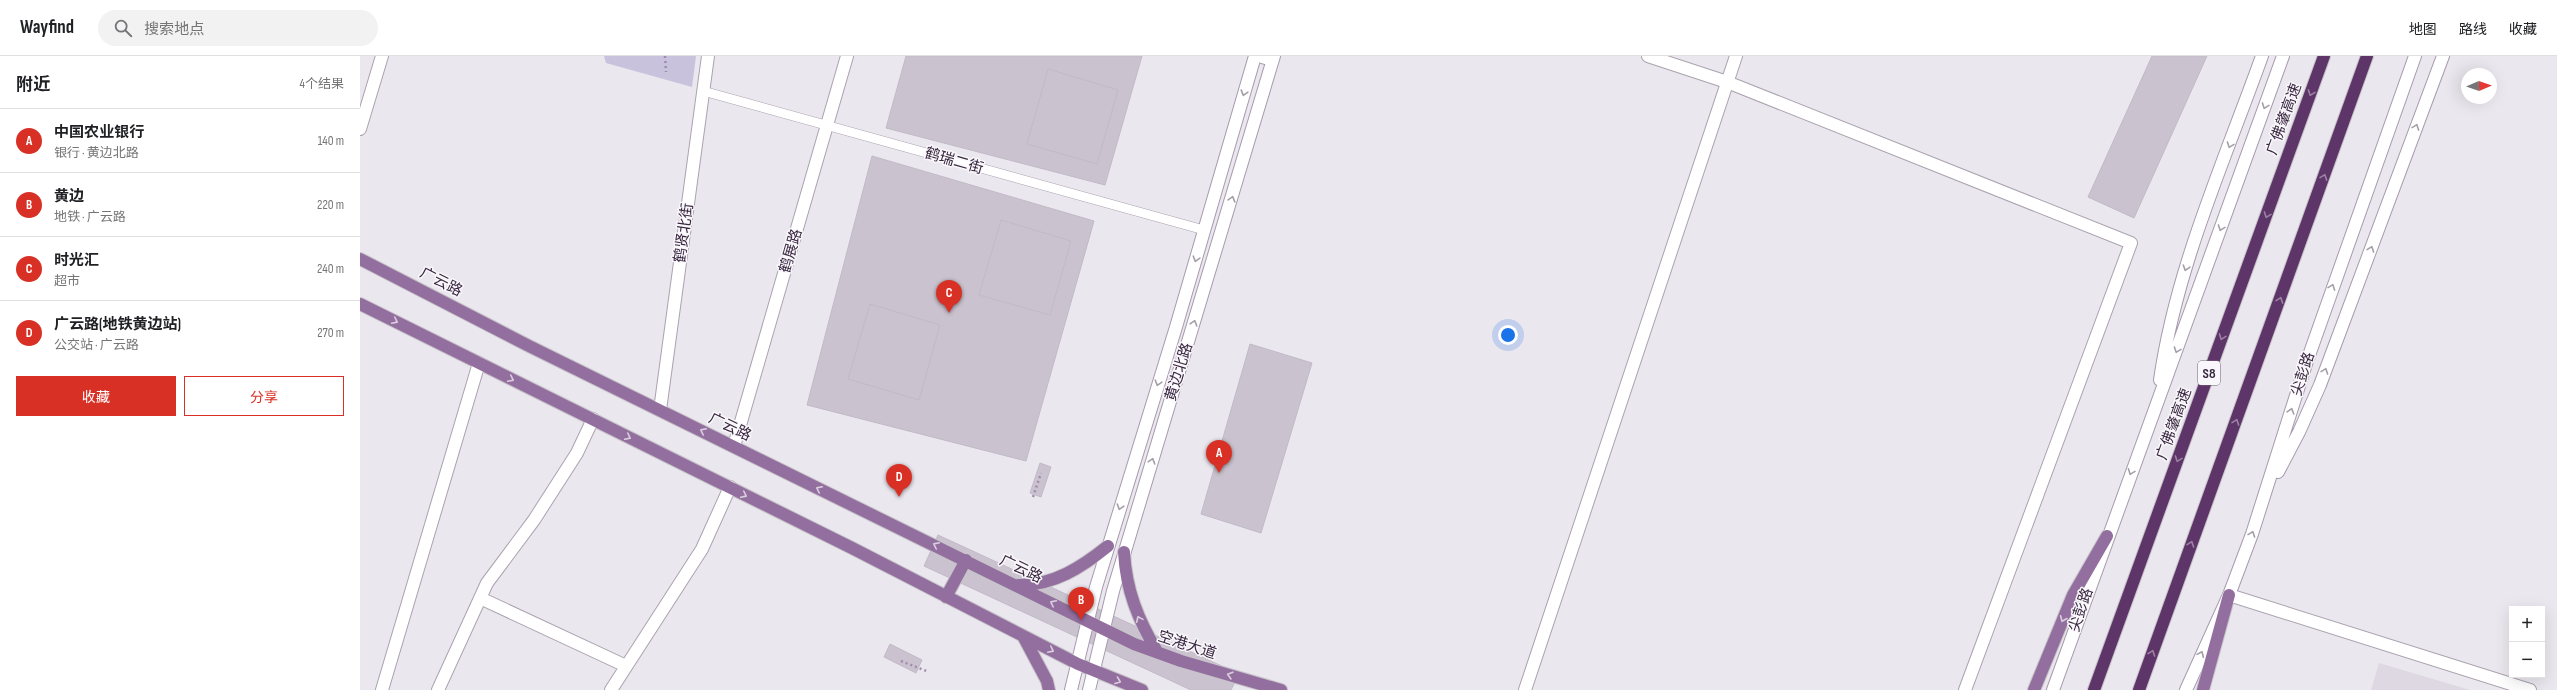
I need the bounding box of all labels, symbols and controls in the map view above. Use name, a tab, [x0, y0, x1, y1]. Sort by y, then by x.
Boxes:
search box	[98, 10, 378, 46]
text: Wayfind	[20, 16, 74, 39]
icon: search	[112, 17, 134, 39]
text: 搜索地点	[144, 20, 204, 39]
text: 地图	[2409, 21, 2437, 38]
text: 路线	[2459, 21, 2487, 38]
text: 收藏	[2509, 21, 2537, 38]
north arrow	[2461, 68, 2497, 104]
text: 附近	[16, 75, 50, 95]
text: 4个结果	[300, 76, 344, 92]
street label: 广佛肇高速	[2262, 81, 2306, 157]
one-way arrow	[2307, 89, 2316, 96]
one-way arrow	[1240, 90, 1249, 97]
one-way arrow	[2261, 102, 2269, 109]
text: 中国农业银行	[54, 123, 144, 142]
one-way arrow	[2412, 124, 2420, 131]
text: A	[26, 133, 32, 149]
text: 140 m	[318, 133, 344, 149]
one-way arrow	[2226, 142, 2234, 149]
street label: 鹤瑞二街	[923, 144, 985, 178]
text: 银行 · 黄边北路	[54, 145, 139, 161]
one-way arrow	[2319, 174, 2327, 181]
text: 黄边	[54, 187, 84, 206]
one-way arrow	[1227, 196, 1236, 203]
text: B	[26, 197, 32, 213]
text: 220 m	[317, 197, 344, 213]
street label: 鹤贤北街	[670, 202, 698, 264]
text: 地铁 · 广云路	[54, 209, 126, 225]
one-way arrow	[2263, 211, 2271, 218]
one-way arrow	[2217, 225, 2225, 232]
street label: 鹤展路	[776, 227, 806, 275]
one-way arrow	[2366, 246, 2374, 253]
text: 时光汇	[54, 251, 99, 270]
one-way arrow	[1192, 255, 1201, 262]
text: C	[26, 261, 32, 277]
text: 240 m	[317, 261, 344, 277]
street label: 广云路	[417, 263, 465, 301]
one-way arrow	[2182, 264, 2191, 271]
text: 超市	[54, 273, 80, 289]
pin: C	[936, 280, 962, 313]
one-way arrow	[2328, 284, 2336, 291]
one-way arrow	[2275, 296, 2283, 303]
text: 广云路(地铁黄边站)	[54, 315, 181, 334]
one-way arrow	[391, 316, 398, 324]
one-way arrow	[1189, 320, 1198, 327]
text: D	[26, 325, 32, 341]
text: 270 m	[317, 325, 344, 341]
your location	[1498, 325, 1518, 345]
one-way arrow	[2219, 333, 2227, 340]
text: 公交站 · 广云路	[54, 337, 139, 353]
street label: 黄边北路	[1161, 341, 1197, 403]
one-way arrow	[2173, 347, 2181, 354]
street label: 尖彭路	[2287, 350, 2319, 398]
road number: S8	[2198, 361, 2220, 385]
one-way arrow	[2321, 368, 2329, 375]
one-way arrow	[507, 374, 515, 382]
button: 收藏	[16, 376, 176, 416]
button: 分享	[184, 376, 344, 416]
one-way arrow	[1154, 379, 1163, 386]
street label: 广佛肇高速	[2152, 386, 2196, 462]
one-way arrow	[2286, 407, 2295, 414]
street label: 广云路	[706, 409, 754, 445]
one-way arrow	[2231, 418, 2239, 425]
one-way arrow	[699, 428, 707, 436]
one-way arrow	[624, 432, 631, 440]
pin: A	[1206, 440, 1232, 473]
one-way arrow	[2174, 456, 2182, 463]
one-way arrow	[1147, 458, 1156, 465]
pin: D	[886, 464, 912, 497]
one-way arrow	[2128, 469, 2136, 476]
one-way arrow	[816, 486, 824, 493]
one-way arrow	[740, 490, 748, 498]
one-way arrow	[1116, 504, 1125, 511]
one-way arrow	[2247, 531, 2255, 538]
one-way arrow	[2187, 541, 2195, 548]
one-way arrow	[933, 542, 941, 550]
street label: 广云路	[997, 551, 1045, 587]
street label: 尖彭路	[2065, 586, 2097, 634]
pin: B	[1068, 587, 1094, 620]
one-way arrow	[1050, 600, 1057, 608]
map controls	[2509, 606, 2545, 678]
button: +	[2509, 606, 2545, 642]
one-way arrow	[1136, 615, 1144, 622]
one-way arrow	[2059, 616, 2067, 623]
street label: 空港大道	[1156, 627, 1218, 663]
button: −	[2509, 642, 2545, 678]
one-way arrow	[1046, 645, 1054, 653]
one-way arrow	[2147, 650, 2156, 657]
one-way arrow	[2196, 651, 2204, 658]
one-way arrow	[1227, 671, 1234, 680]
one-way arrow	[1115, 676, 1122, 684]

